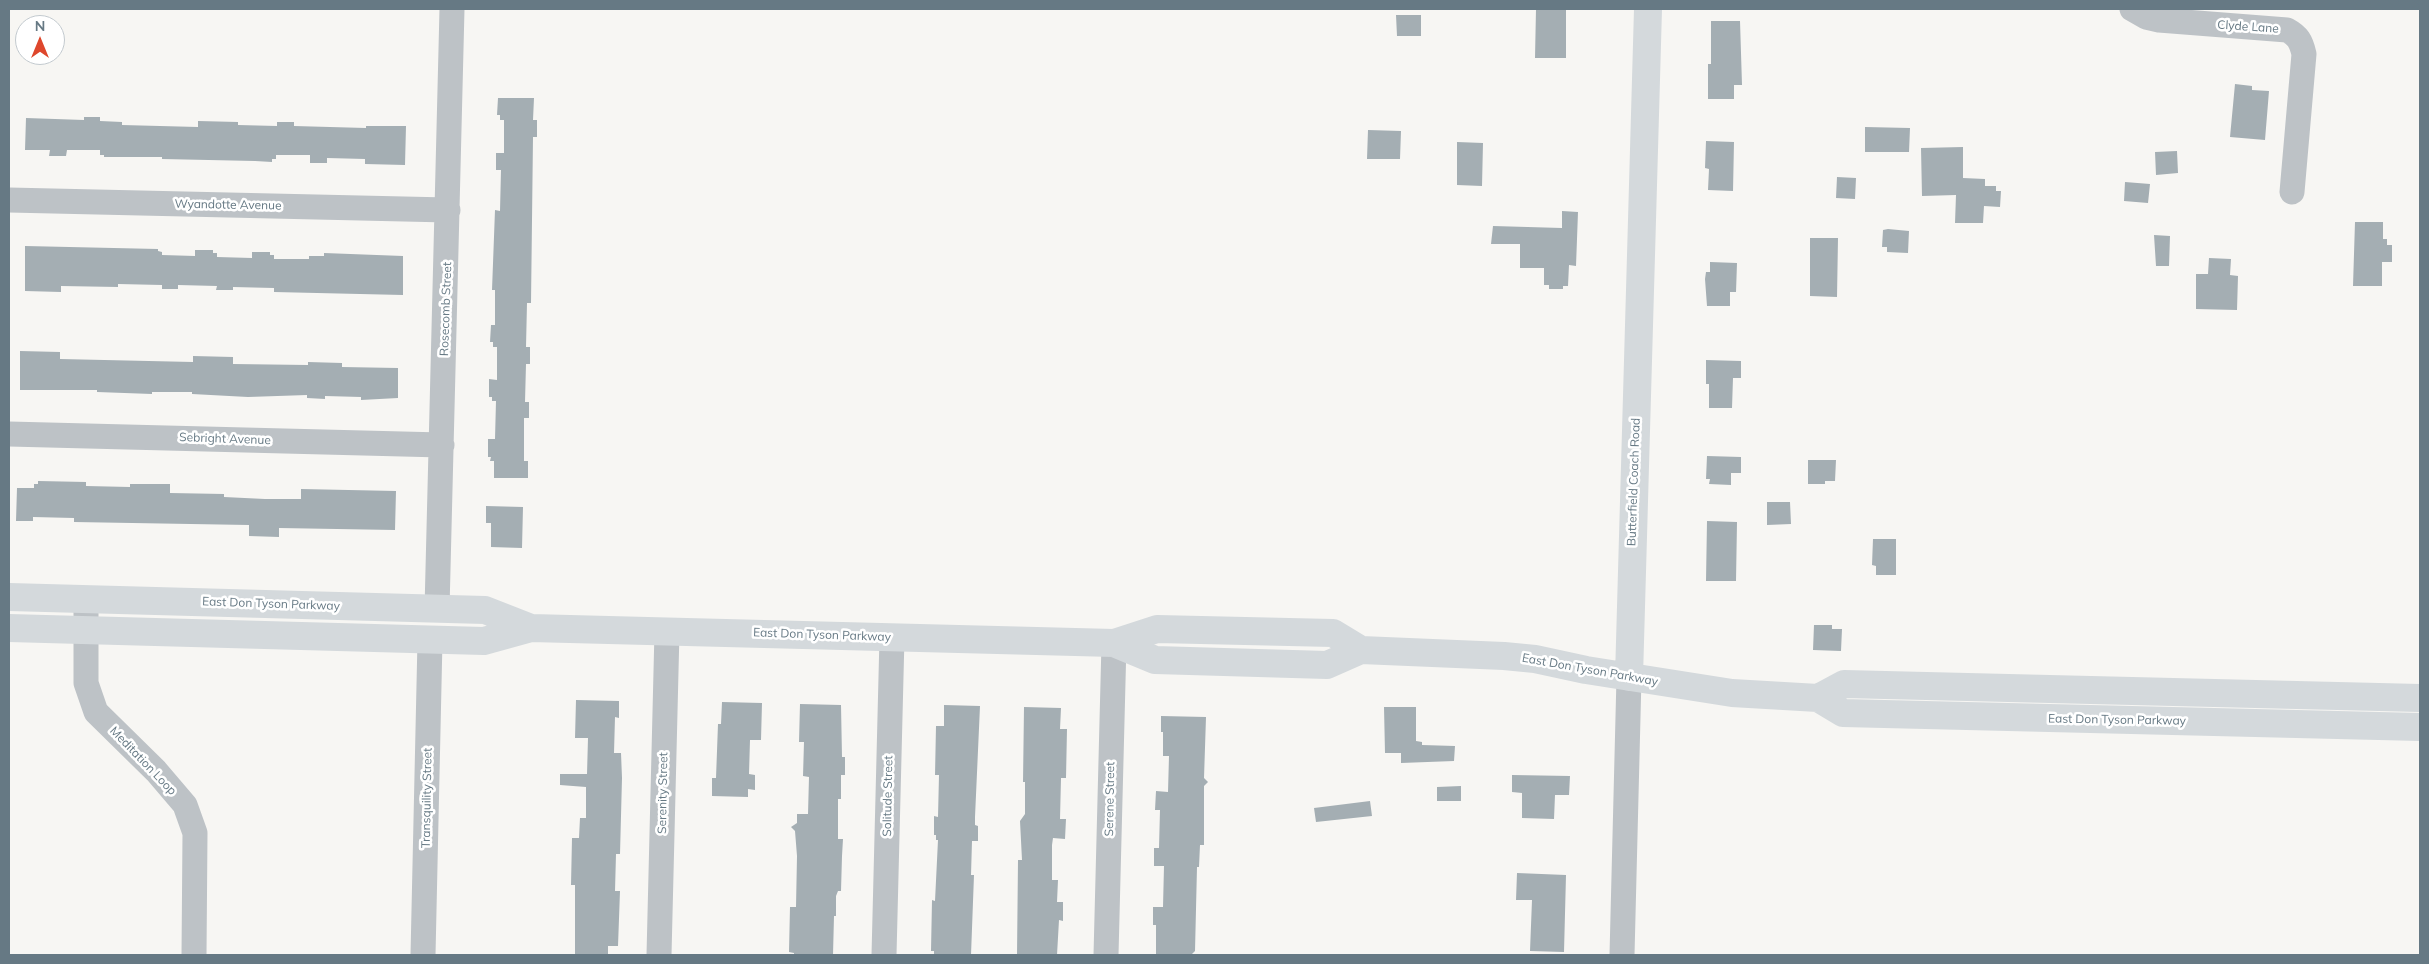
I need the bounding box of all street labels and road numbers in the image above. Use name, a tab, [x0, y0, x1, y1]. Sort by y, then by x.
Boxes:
street label: Clyde Lane	[2217, 18, 2279, 36]
street label: Wyandotte Avenue	[174, 197, 282, 213]
street label: Rosecomb Street	[437, 262, 455, 356]
street label: Butterfield Coach Road	[1625, 418, 1643, 546]
street label: Sebright Avenue	[179, 430, 271, 448]
street label: East Don Tyson Parkway	[202, 594, 340, 614]
street label: East Don Tyson Parkway	[753, 625, 891, 645]
street label: East Don Tyson Parkway	[1521, 651, 1659, 689]
street label: East Don Tyson Parkway	[2048, 712, 2186, 728]
street label: Meditation Loop	[107, 724, 179, 798]
street label: Transquility Street	[419, 748, 435, 848]
street label: Serenity Street	[655, 752, 671, 834]
street label: Solitude Street	[880, 755, 896, 837]
street label: Serene Street	[1102, 762, 1118, 836]

